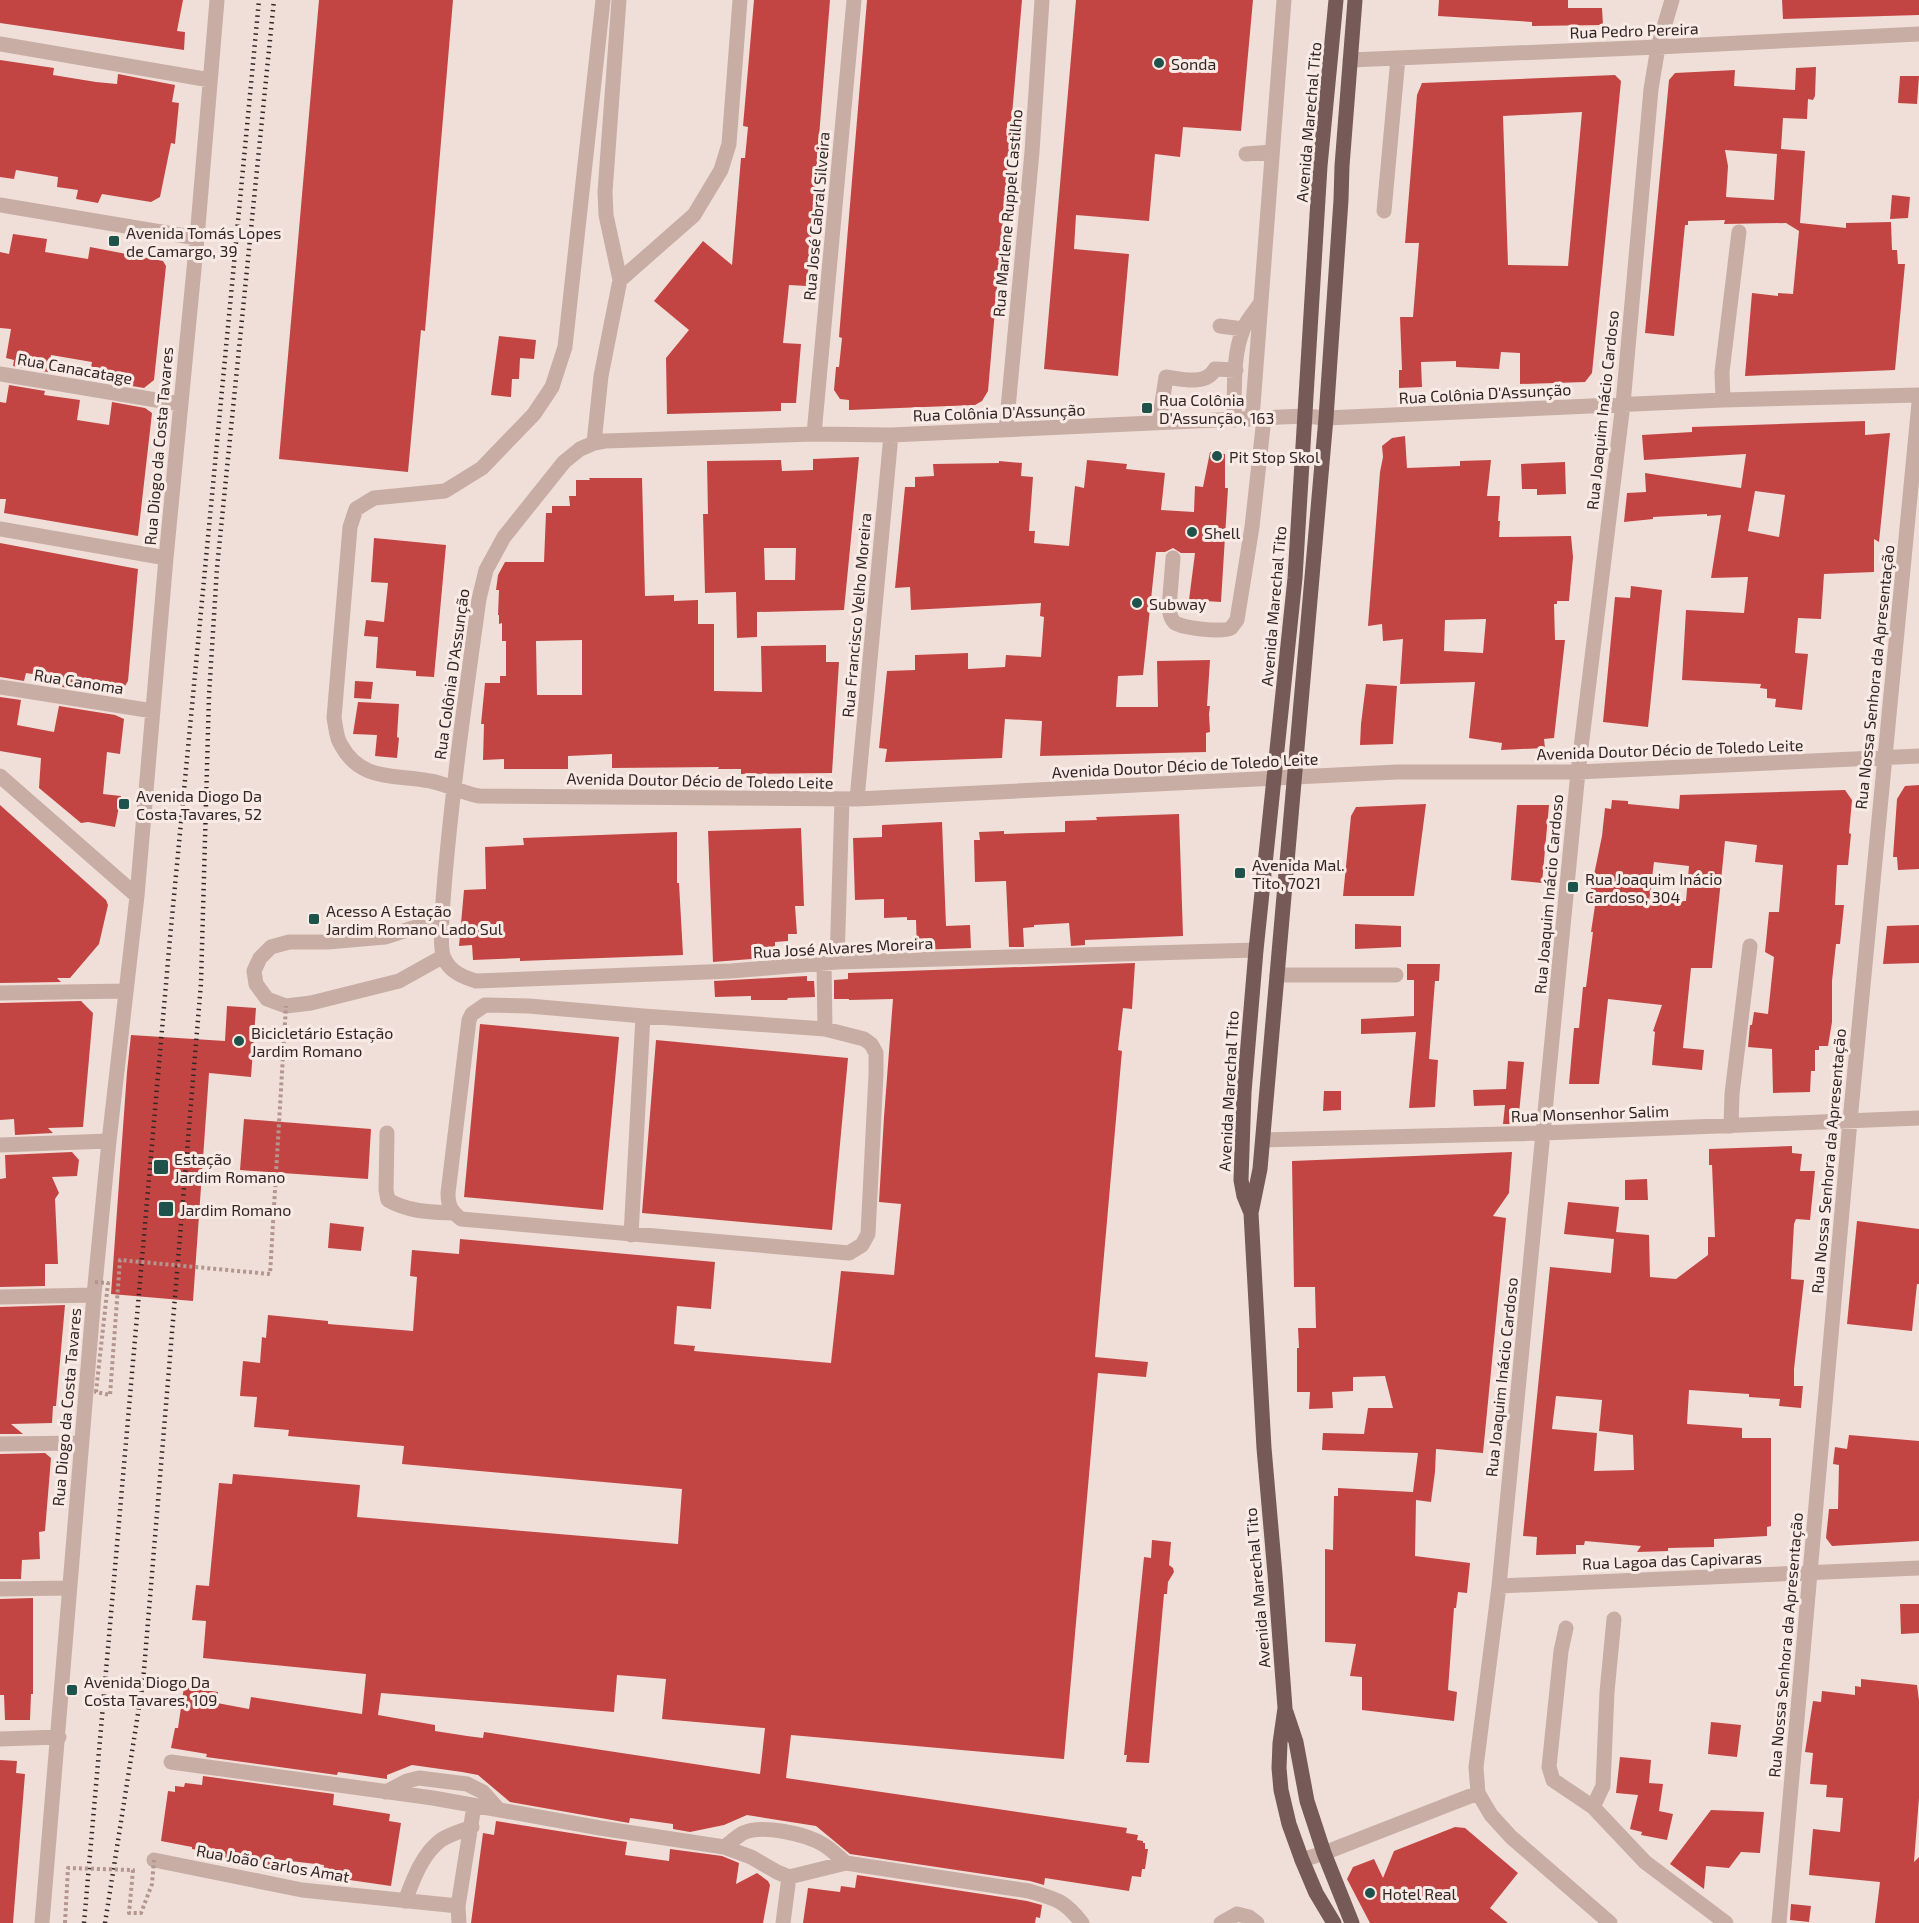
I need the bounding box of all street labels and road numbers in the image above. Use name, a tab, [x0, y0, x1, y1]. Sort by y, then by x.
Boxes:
street label: Rua Pedro Pereira	[1569, 18, 1699, 42]
street label: Avenida Marechal Tito	[1292, 41, 1324, 203]
street label: Rua Marlene Ruppel Castilho	[988, 108, 1026, 318]
street label: Rua José Cabral Silveira	[799, 131, 833, 301]
street label: Rua Joaquim Inácio Cardoso	[1582, 309, 1622, 511]
street label: Rua Diogo da Costa Tavares	[140, 346, 176, 546]
street label: Rua Canacatage	[16, 349, 134, 387]
street label: Rua Colônia D'Assunção	[1398, 379, 1572, 408]
street label: Rua Colônia D'Assunção	[912, 399, 1086, 426]
street label: Rua Francisco Velho Moreira	[838, 512, 874, 718]
street label: Avenida Marechal Tito	[1257, 525, 1289, 687]
street label: Rua Nossa Senhora da Apresentação	[1851, 544, 1898, 810]
street label: Rua Colônia D'Assunção	[430, 587, 473, 761]
street label: Rua Canoma	[33, 665, 125, 697]
street label: Avenida Doutor Décio de Toledo Leite	[1536, 735, 1804, 763]
street label: Avenida Doutor Décio de Toledo Leite	[1051, 749, 1319, 781]
street label: Avenida Doutor Décio de Toledo Leite	[566, 768, 834, 792]
street label: Rua Joaquim Inácio Cardoso	[1530, 793, 1566, 995]
street label: Rua José Alvares Moreira	[752, 933, 934, 961]
street label: Avenida Marechal Tito	[1214, 1010, 1242, 1172]
street label: Rua Nossa Senhora da Apresentação	[1807, 1028, 1850, 1294]
street label: Rua Monsenhor Salim	[1511, 1101, 1669, 1125]
street label: Rua Joaquim Inácio Cardoso	[1481, 1276, 1521, 1478]
street label: Rua Diogo da Costa Tavares	[48, 1307, 84, 1507]
street label: Avenida Marechal Tito	[1241, 1507, 1273, 1669]
street label: Rua Nossa Senhora da Apresentação	[1764, 1512, 1807, 1778]
street label: Rua Lagoa das Capivaras	[1582, 1547, 1762, 1573]
street label: Rua João Carlos Amat	[195, 1840, 351, 1886]

